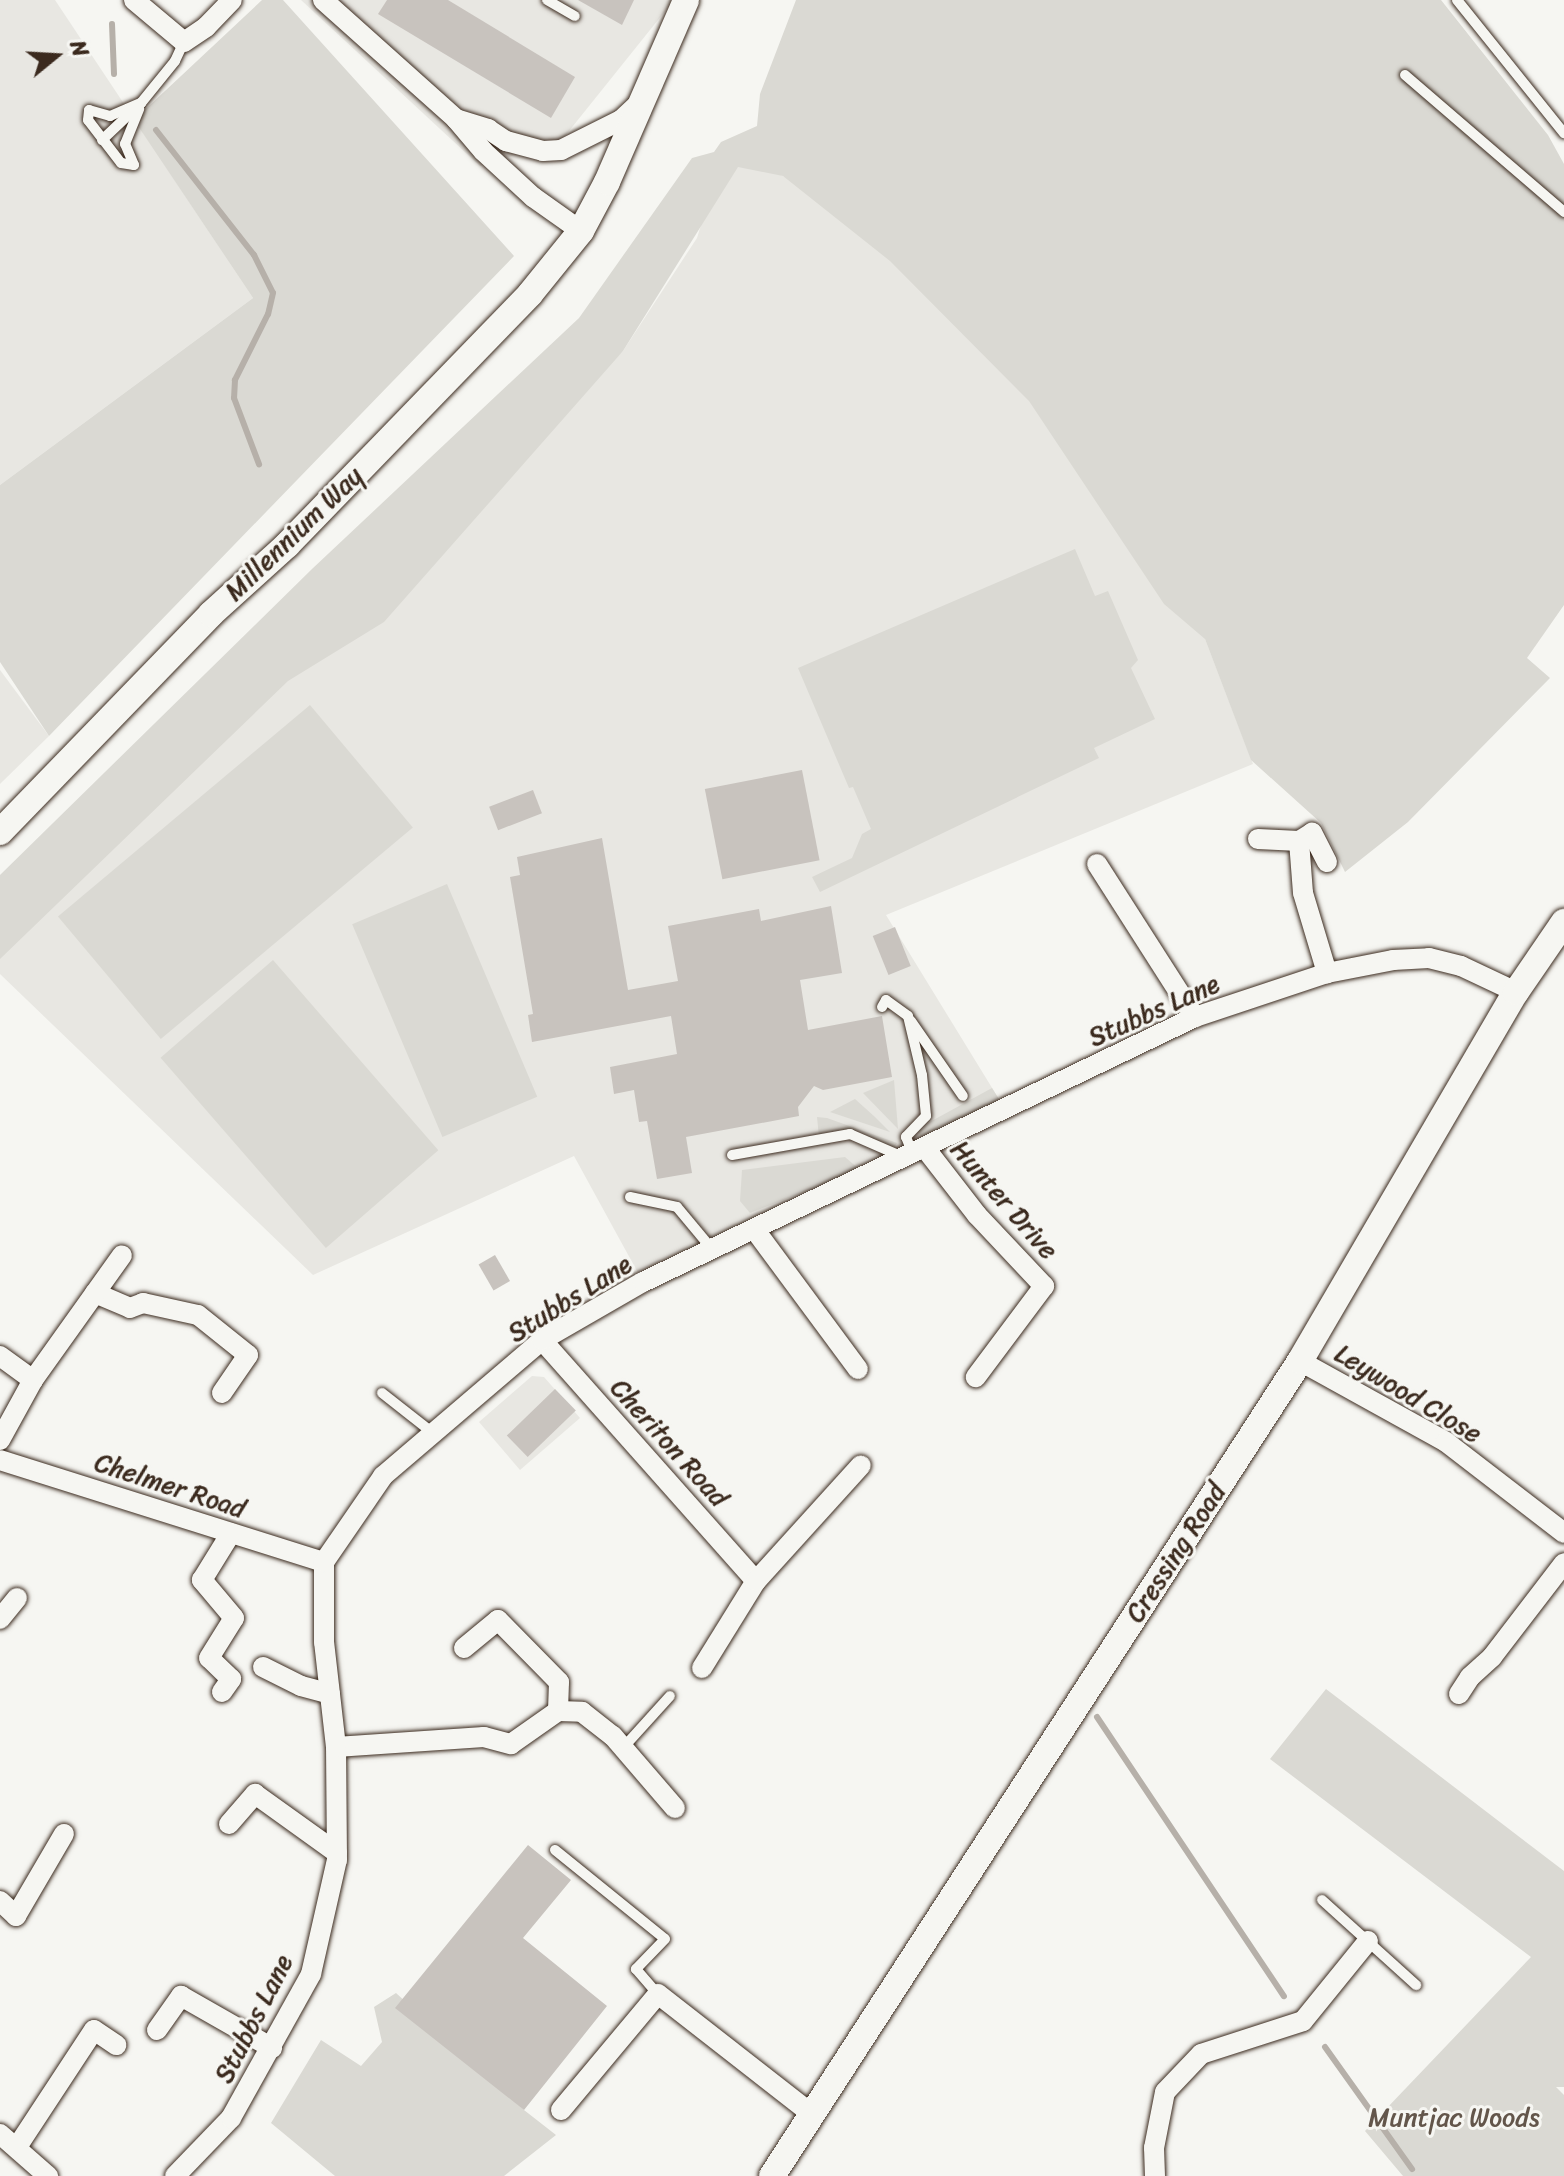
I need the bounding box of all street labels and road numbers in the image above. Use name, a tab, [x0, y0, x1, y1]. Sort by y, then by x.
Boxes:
street label: Millennium Way	[219, 461, 369, 607]
street label: Stubbs Lane	[1083, 968, 1225, 1054]
street label: Hunter Drive	[944, 1134, 1064, 1266]
street label: Stubbs Lane	[502, 1249, 638, 1349]
street label: Leywood Close	[1329, 1338, 1487, 1450]
street label: Cheriton Road	[604, 1373, 734, 1513]
street label: Chelmer Road	[90, 1447, 250, 1525]
street label: Cressing Road	[1119, 1478, 1233, 1628]
street label: Stubbs Lane	[208, 1949, 300, 2089]

